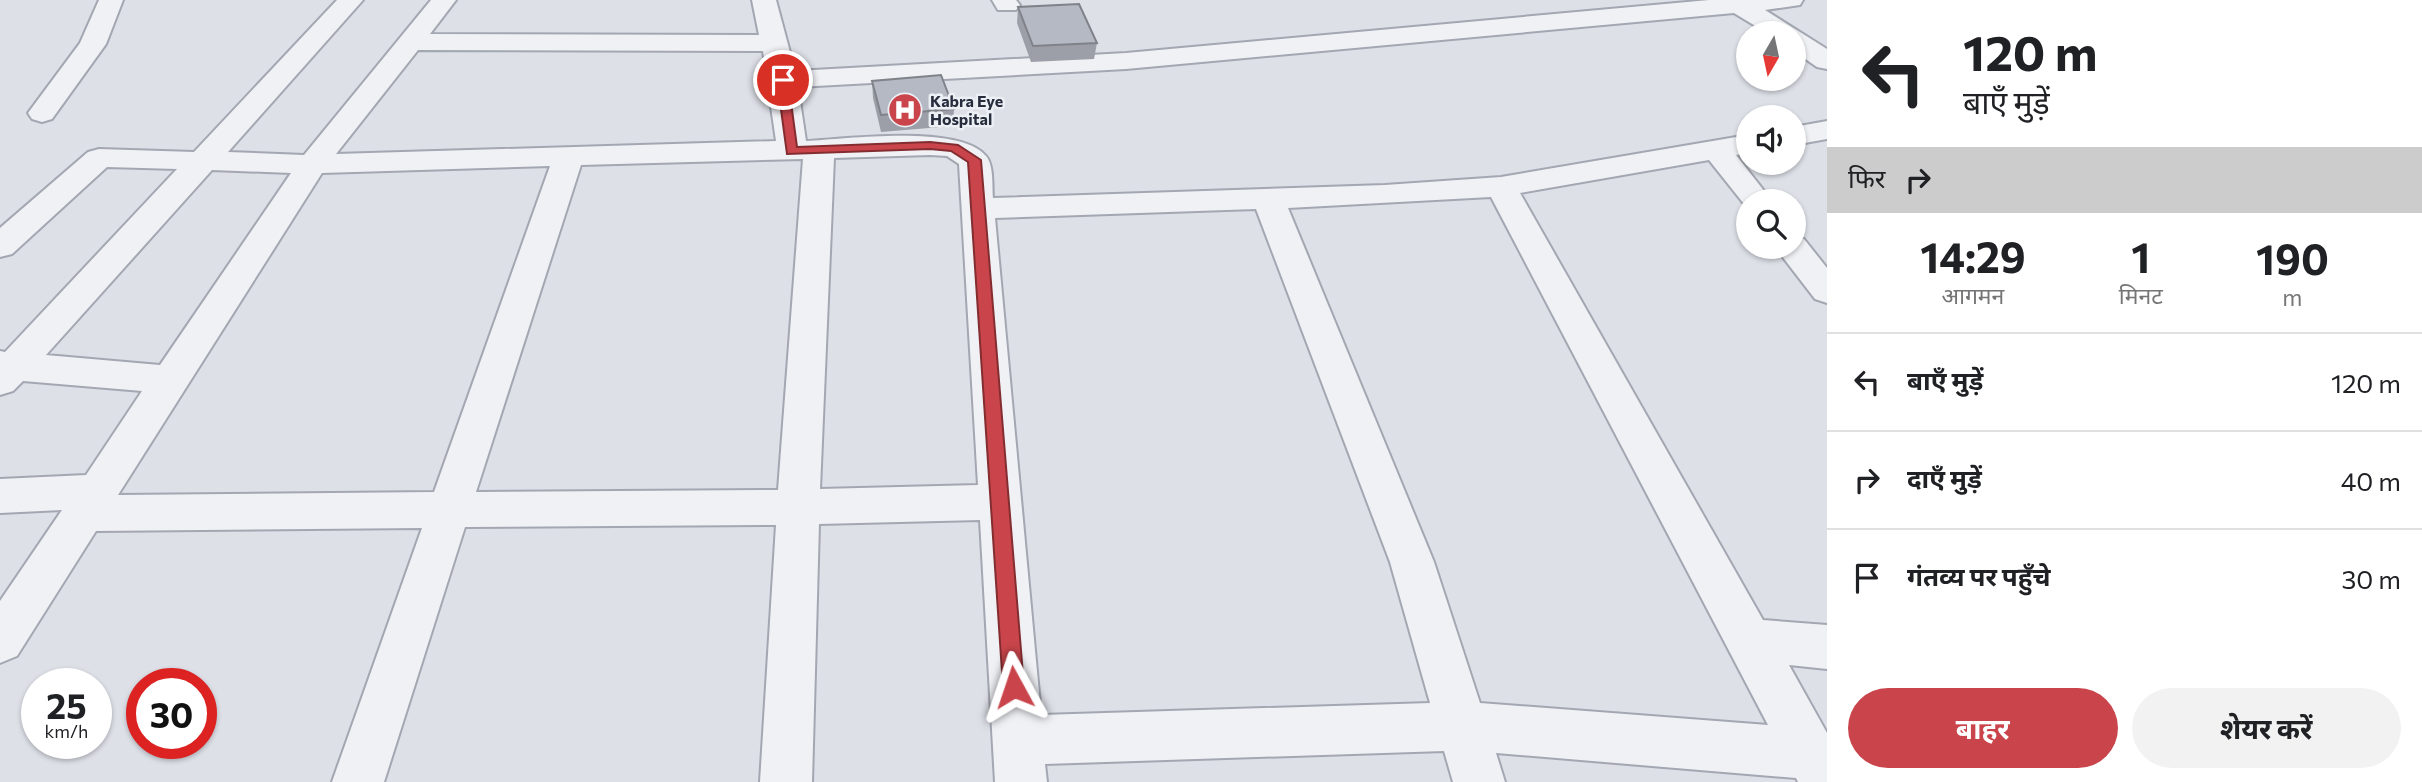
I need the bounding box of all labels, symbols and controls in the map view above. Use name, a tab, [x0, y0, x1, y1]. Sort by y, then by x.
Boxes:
north arrow	[1736, 21, 1806, 91]
map controls	[1736, 21, 1806, 259]
text: 120 m	[1963, 21, 2097, 81]
icon: left	[1848, 28, 1939, 119]
pin	[753, 50, 813, 110]
icon: arrive	[764, 61, 802, 99]
text: बाएँ मुड़ें	[1963, 81, 2050, 121]
hospital icon: Kabra Eye Hospital	[886, 91, 924, 129]
place label: Kabra Eye Hospital	[930, 91, 1003, 128]
button: sound	[1736, 105, 1806, 175]
icon: right	[1899, 161, 1937, 199]
text: फिर	[1848, 162, 1885, 193]
button: search	[1736, 189, 1806, 259]
text: 14:29	[1920, 230, 2026, 282]
text: 1	[2131, 230, 2150, 282]
text: 190	[2256, 232, 2329, 284]
text: आगमन	[1941, 281, 2004, 309]
text: मिनट	[2119, 281, 2163, 309]
text: m	[2282, 283, 2302, 311]
icon: left	[1848, 363, 1886, 401]
text: बाएँ मुड़ें	[1907, 364, 1983, 395]
text: 120 m	[2331, 367, 2401, 398]
icon: right	[1848, 461, 1886, 499]
text: दाएँ मुड़ें	[1907, 462, 1982, 493]
text: 40 m	[2341, 465, 2401, 496]
icon: arrive	[1848, 559, 1886, 597]
text: गंतव्य पर पहुँचे	[1907, 560, 2051, 591]
text: 30 m	[2342, 563, 2401, 594]
position arrow	[977, 650, 1051, 724]
speed limit sign: 30	[126, 668, 217, 759]
text: 25	[46, 683, 87, 726]
button: बाहर	[1848, 688, 2118, 768]
button: शेयर करें	[2132, 688, 2401, 768]
text: km/h	[45, 720, 88, 742]

